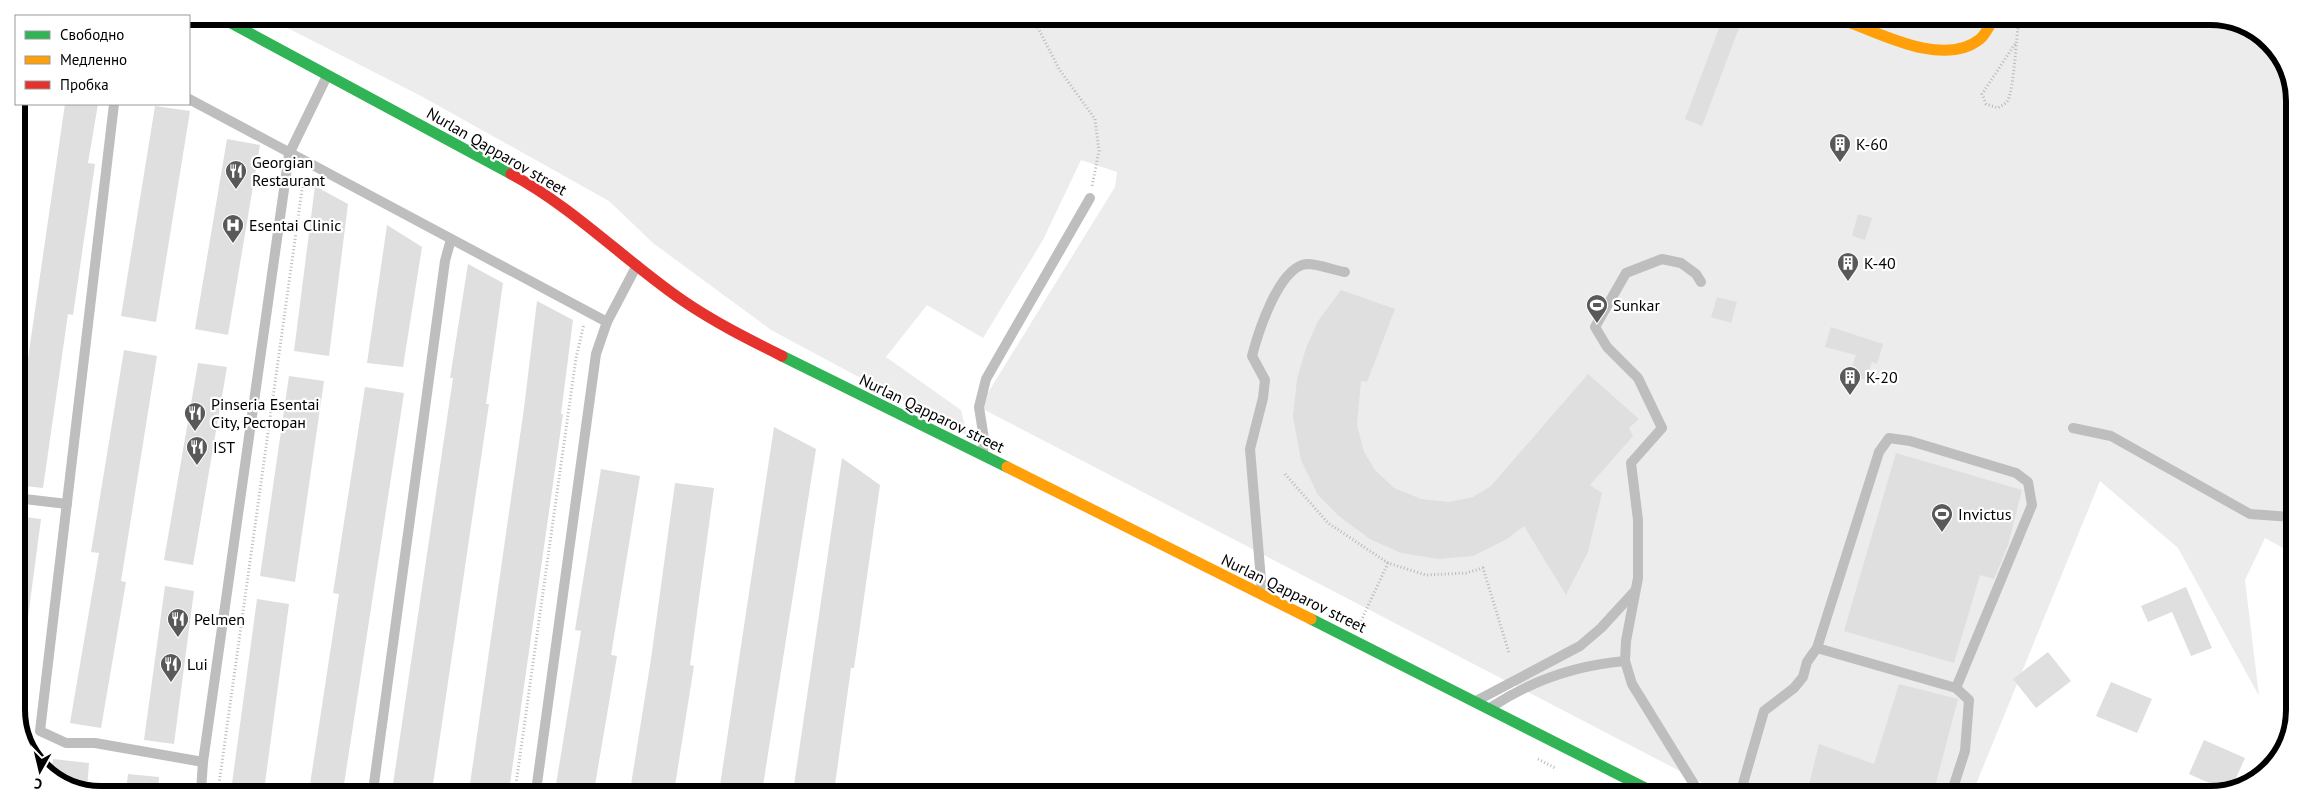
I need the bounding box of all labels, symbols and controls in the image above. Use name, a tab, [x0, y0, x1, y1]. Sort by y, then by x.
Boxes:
legend	[15, 15, 190, 105]
text: Свободно	[60, 25, 124, 44]
text: Медленно	[60, 50, 127, 69]
text: Пробка	[60, 75, 109, 94]
street label: Nurlan Qapparov street	[423, 103, 571, 200]
building icon: K-60	[1828, 132, 1852, 163]
place label: K-60	[1856, 134, 1888, 154]
place label: Georgian Restaurant	[252, 152, 326, 190]
restaurant icon: Georgian Restaurant	[224, 159, 248, 190]
hospital icon: Esentai Clinic	[221, 213, 245, 244]
place label: Esentai Clinic	[249, 215, 341, 235]
building icon: K-40	[1836, 251, 1860, 282]
place label: K-40	[1864, 253, 1896, 273]
sports icon: Sunkar	[1585, 293, 1609, 324]
place label: Sunkar	[1613, 295, 1660, 315]
building icon: K-20	[1838, 365, 1862, 396]
place label: K-20	[1866, 367, 1898, 387]
street label: Nurlan Qapparov street	[856, 369, 1008, 457]
place label: Pinseria Esentai City, Ресторан	[211, 394, 320, 432]
restaurant icon: Pinseria Esentai City, Ресторан	[183, 401, 207, 432]
restaurant icon: IST	[185, 435, 209, 466]
place label: IST	[213, 437, 235, 457]
sports icon: Invictus	[1930, 502, 1954, 533]
place label: Invictus	[1958, 504, 2012, 524]
street label: Nurlan Qapparov street	[1218, 549, 1370, 637]
restaurant icon: Pelmen	[166, 607, 190, 638]
place label: Pelmen	[194, 609, 245, 629]
restaurant icon: Lui	[159, 652, 183, 683]
place label: Lui	[187, 654, 208, 674]
north arrow	[15, 746, 65, 796]
text: С	[33, 774, 43, 793]

